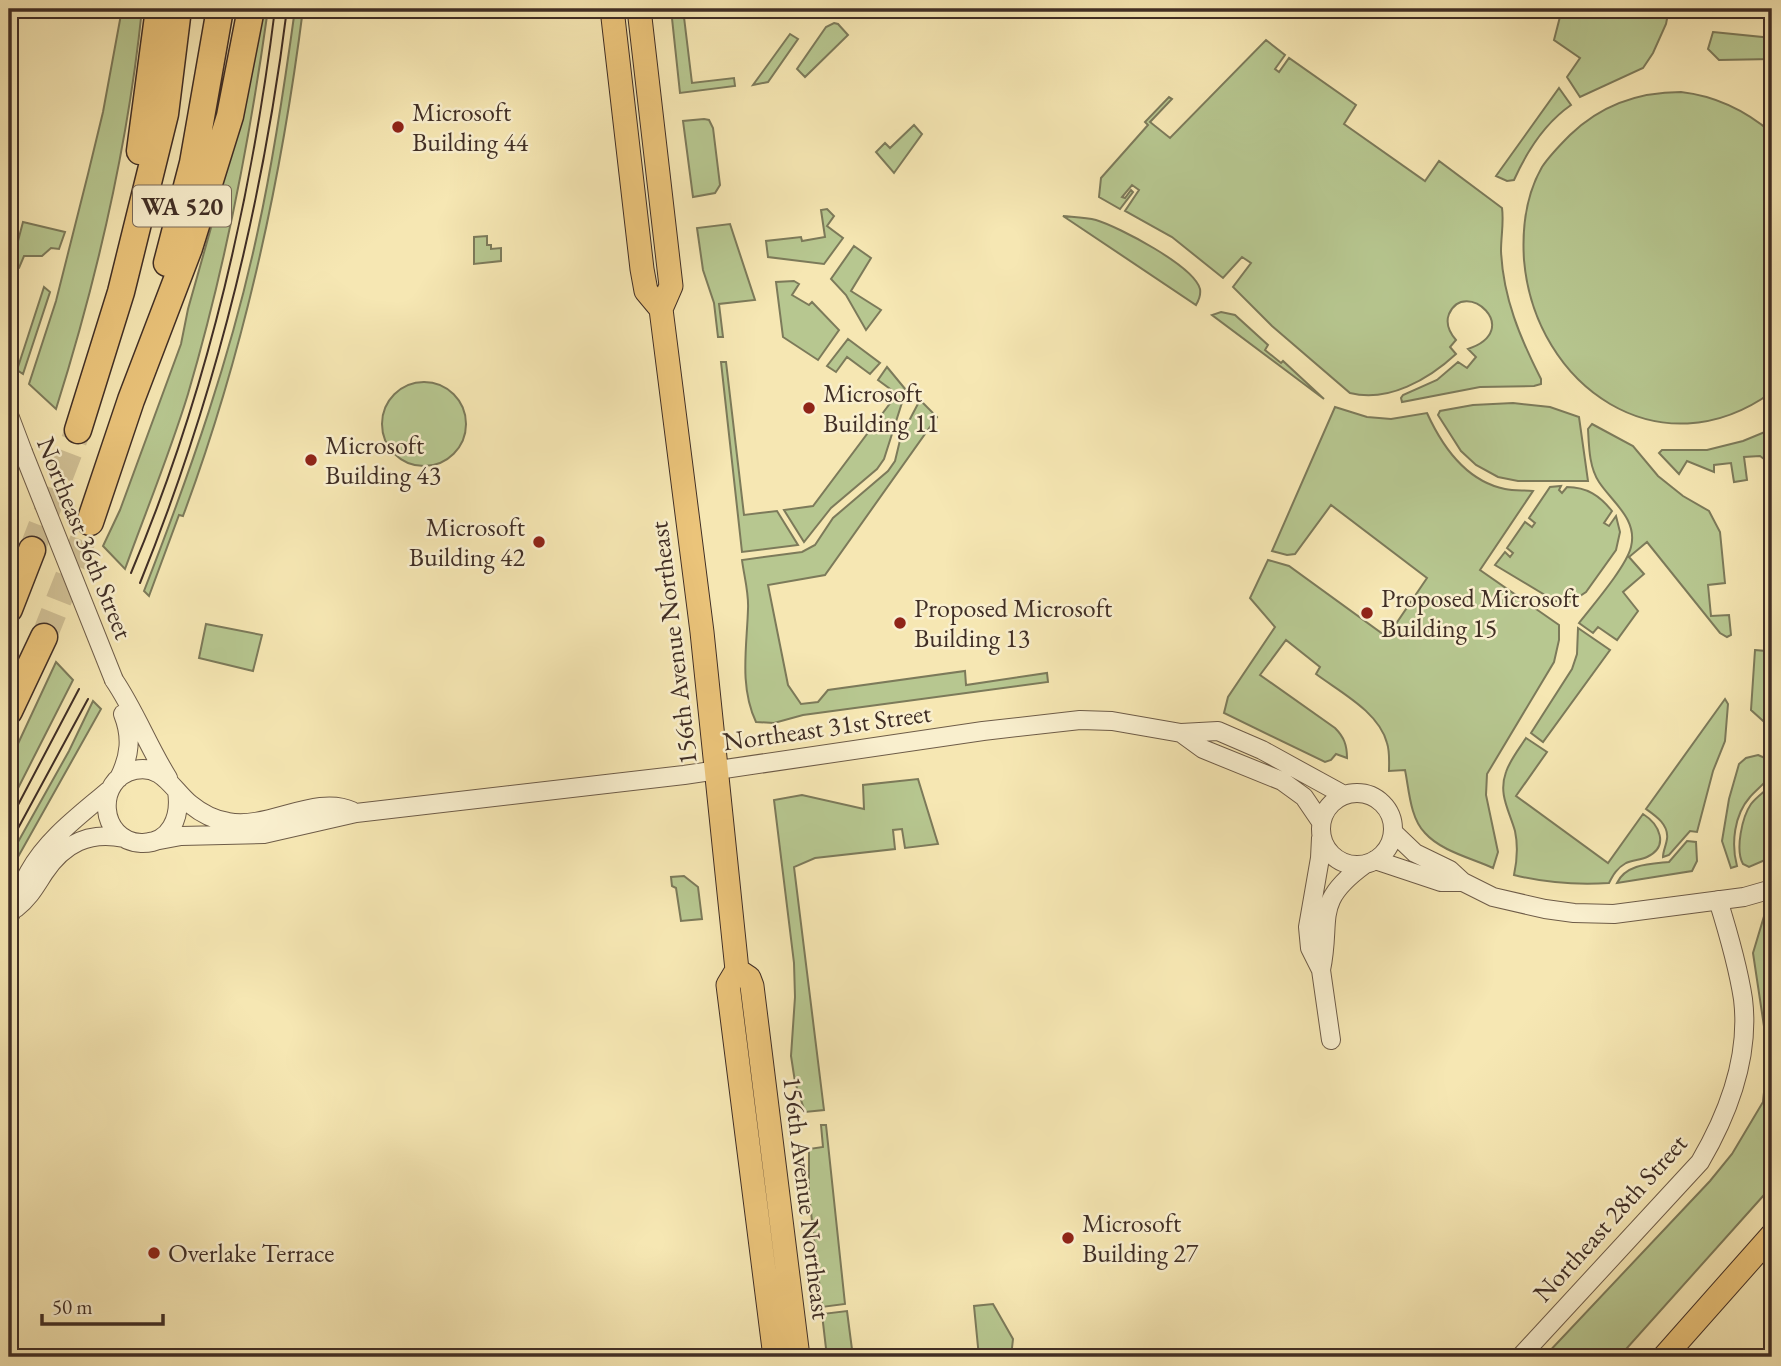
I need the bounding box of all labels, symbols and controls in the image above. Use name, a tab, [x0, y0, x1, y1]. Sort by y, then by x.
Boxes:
place label: Microsoft Building 44	[412, 95, 529, 159]
marker: Microsoft Building 44	[390, 119, 406, 135]
road number: WA 520	[133, 186, 231, 226]
place label: Microsoft Building 11	[823, 376, 939, 440]
marker: Microsoft Building 11	[801, 400, 817, 416]
place label: Microsoft Building 43	[325, 428, 441, 492]
street label: Northeast 36th Street	[29, 432, 141, 644]
marker: Microsoft Building 43	[303, 452, 319, 468]
place label: Microsoft Building 42	[409, 510, 526, 574]
street label: 156th Avenue Northeast	[641, 519, 705, 767]
marker: Microsoft Building 42	[531, 534, 547, 550]
place label: Proposed Microsoft Building 15	[1381, 581, 1579, 645]
place label: Proposed Microsoft Building 13	[914, 591, 1112, 655]
marker: Proposed Microsoft Building 15	[1359, 605, 1375, 621]
marker: Proposed Microsoft Building 13	[892, 615, 908, 631]
street label: Northeast 31st Street	[721, 696, 933, 758]
street label: 156th Avenue Northeast	[775, 1074, 839, 1322]
street label: Northeast 28th Street	[1525, 1127, 1695, 1309]
place label: Microsoft Building 27	[1082, 1206, 1199, 1270]
marker: Microsoft Building 27	[1060, 1230, 1076, 1246]
place label: Overlake Terrace	[168, 1236, 334, 1270]
marker: Overlake Terrace	[146, 1245, 162, 1261]
scale bar	[42, 1282, 163, 1326]
text: 50 m	[52, 1293, 93, 1320]

